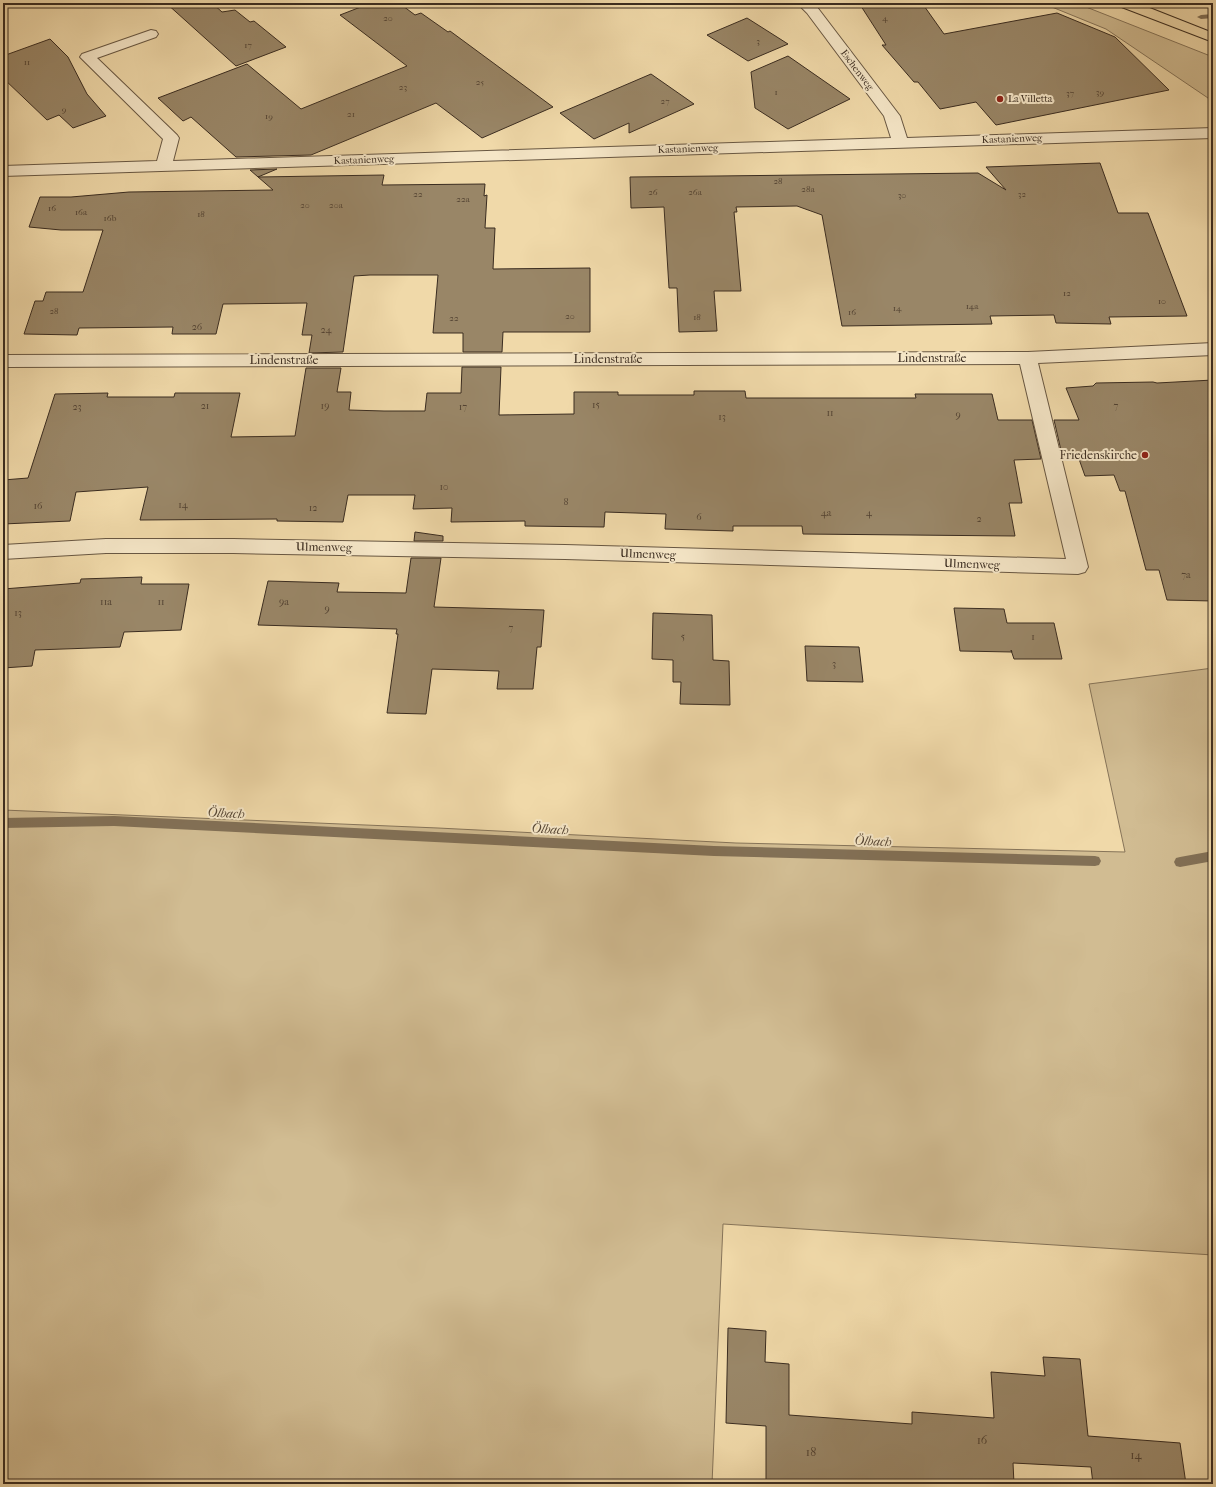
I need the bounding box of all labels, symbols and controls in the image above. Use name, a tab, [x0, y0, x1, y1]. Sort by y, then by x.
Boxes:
house number: 20	[383, 13, 393, 23]
house number: 4	[882, 13, 888, 23]
house number: 3	[756, 36, 760, 46]
house number: 17	[244, 40, 252, 50]
street label: Eschenweg	[838, 47, 877, 93]
house number: 11	[24, 57, 30, 67]
house number: 25	[476, 77, 484, 87]
house number: 23	[399, 82, 407, 92]
house number: 1	[774, 87, 778, 97]
house number: 39	[1096, 87, 1104, 97]
house number: 37	[1066, 88, 1075, 98]
place label: La Villetta	[1008, 93, 1053, 105]
marker: La Villetta	[995, 94, 1005, 104]
house number: 27	[661, 96, 670, 106]
house number: 9	[62, 104, 67, 114]
house number: 21	[347, 109, 355, 119]
house number: 19	[265, 111, 273, 121]
street label: Kastanienweg	[981, 132, 1043, 146]
street label: Kastanienweg	[657, 142, 719, 156]
street label: Kastanienweg	[333, 153, 395, 167]
house number: 28	[773, 176, 783, 186]
house number: 28a	[801, 184, 815, 194]
house number: 26	[648, 187, 658, 197]
house number: 26a	[688, 187, 703, 197]
house number: 22	[413, 189, 423, 199]
house number: 32	[1018, 189, 1027, 199]
house number: 30	[898, 190, 906, 200]
house number: 22a	[456, 194, 471, 204]
house number: 20	[300, 200, 310, 210]
house number: 20a	[329, 200, 344, 210]
house number: 16	[48, 203, 56, 213]
house number: 16a	[75, 207, 88, 217]
house number: 18	[197, 209, 205, 219]
house number: 16b	[104, 213, 117, 223]
house number: 12	[1063, 288, 1071, 298]
house number: 10	[1158, 296, 1166, 306]
house number: 14a	[966, 301, 979, 311]
house number: 14	[893, 303, 902, 313]
house number: 28	[49, 306, 59, 316]
house number: 16	[848, 307, 856, 317]
house number: 20	[565, 311, 575, 321]
house number: 18	[693, 312, 701, 322]
house number: 22	[449, 313, 459, 323]
house number: 26	[192, 321, 203, 333]
house number: 24	[320, 324, 333, 336]
street label: Lindenstraße	[898, 351, 967, 365]
street label: Lindenstraße	[574, 352, 643, 366]
street label: Lindenstraße	[250, 353, 319, 367]
house number: 15	[592, 399, 600, 411]
house number: 21	[201, 400, 209, 412]
house number: 19	[321, 400, 329, 412]
house number: 7	[1114, 400, 1119, 412]
house number: 23	[72, 401, 82, 413]
house number: 17	[459, 401, 467, 413]
house number: 11	[826, 407, 834, 419]
house number: 9	[955, 409, 961, 421]
house number: 13	[718, 411, 726, 423]
place label: Friedenskirche	[1060, 448, 1137, 462]
marker: Friedenskirche	[1140, 450, 1150, 460]
house number: 10	[439, 481, 449, 493]
house number: 8	[563, 496, 569, 508]
house number: 14	[178, 499, 189, 511]
house number: 16	[34, 500, 43, 512]
house number: 12	[309, 502, 317, 514]
house number: 4a	[821, 507, 832, 519]
house number: 4	[866, 507, 873, 519]
house number: 6	[696, 511, 702, 523]
house number: 2	[976, 513, 982, 525]
street label: Ulmenweg	[296, 540, 353, 555]
street label: Ulmenweg	[620, 546, 677, 562]
street label: Ulmenweg	[944, 556, 1001, 572]
house number: 7a	[1181, 569, 1191, 581]
house number: 11a	[100, 596, 112, 608]
house number: 11	[157, 596, 165, 608]
house number: 9a	[279, 596, 289, 608]
house number: 9	[324, 603, 330, 615]
house number: 13	[14, 607, 22, 619]
house number: 7	[509, 622, 514, 634]
house number: 5	[681, 631, 685, 643]
house number: 1	[1031, 631, 1035, 643]
house number: 3	[832, 658, 836, 670]
water label: Ölbach	[207, 805, 245, 821]
water label: Ölbach	[531, 821, 569, 837]
water label: Ölbach	[854, 833, 892, 849]
house number: 16	[977, 1433, 988, 1447]
house number: 18	[806, 1445, 816, 1459]
house number: 14	[1130, 1448, 1143, 1462]

